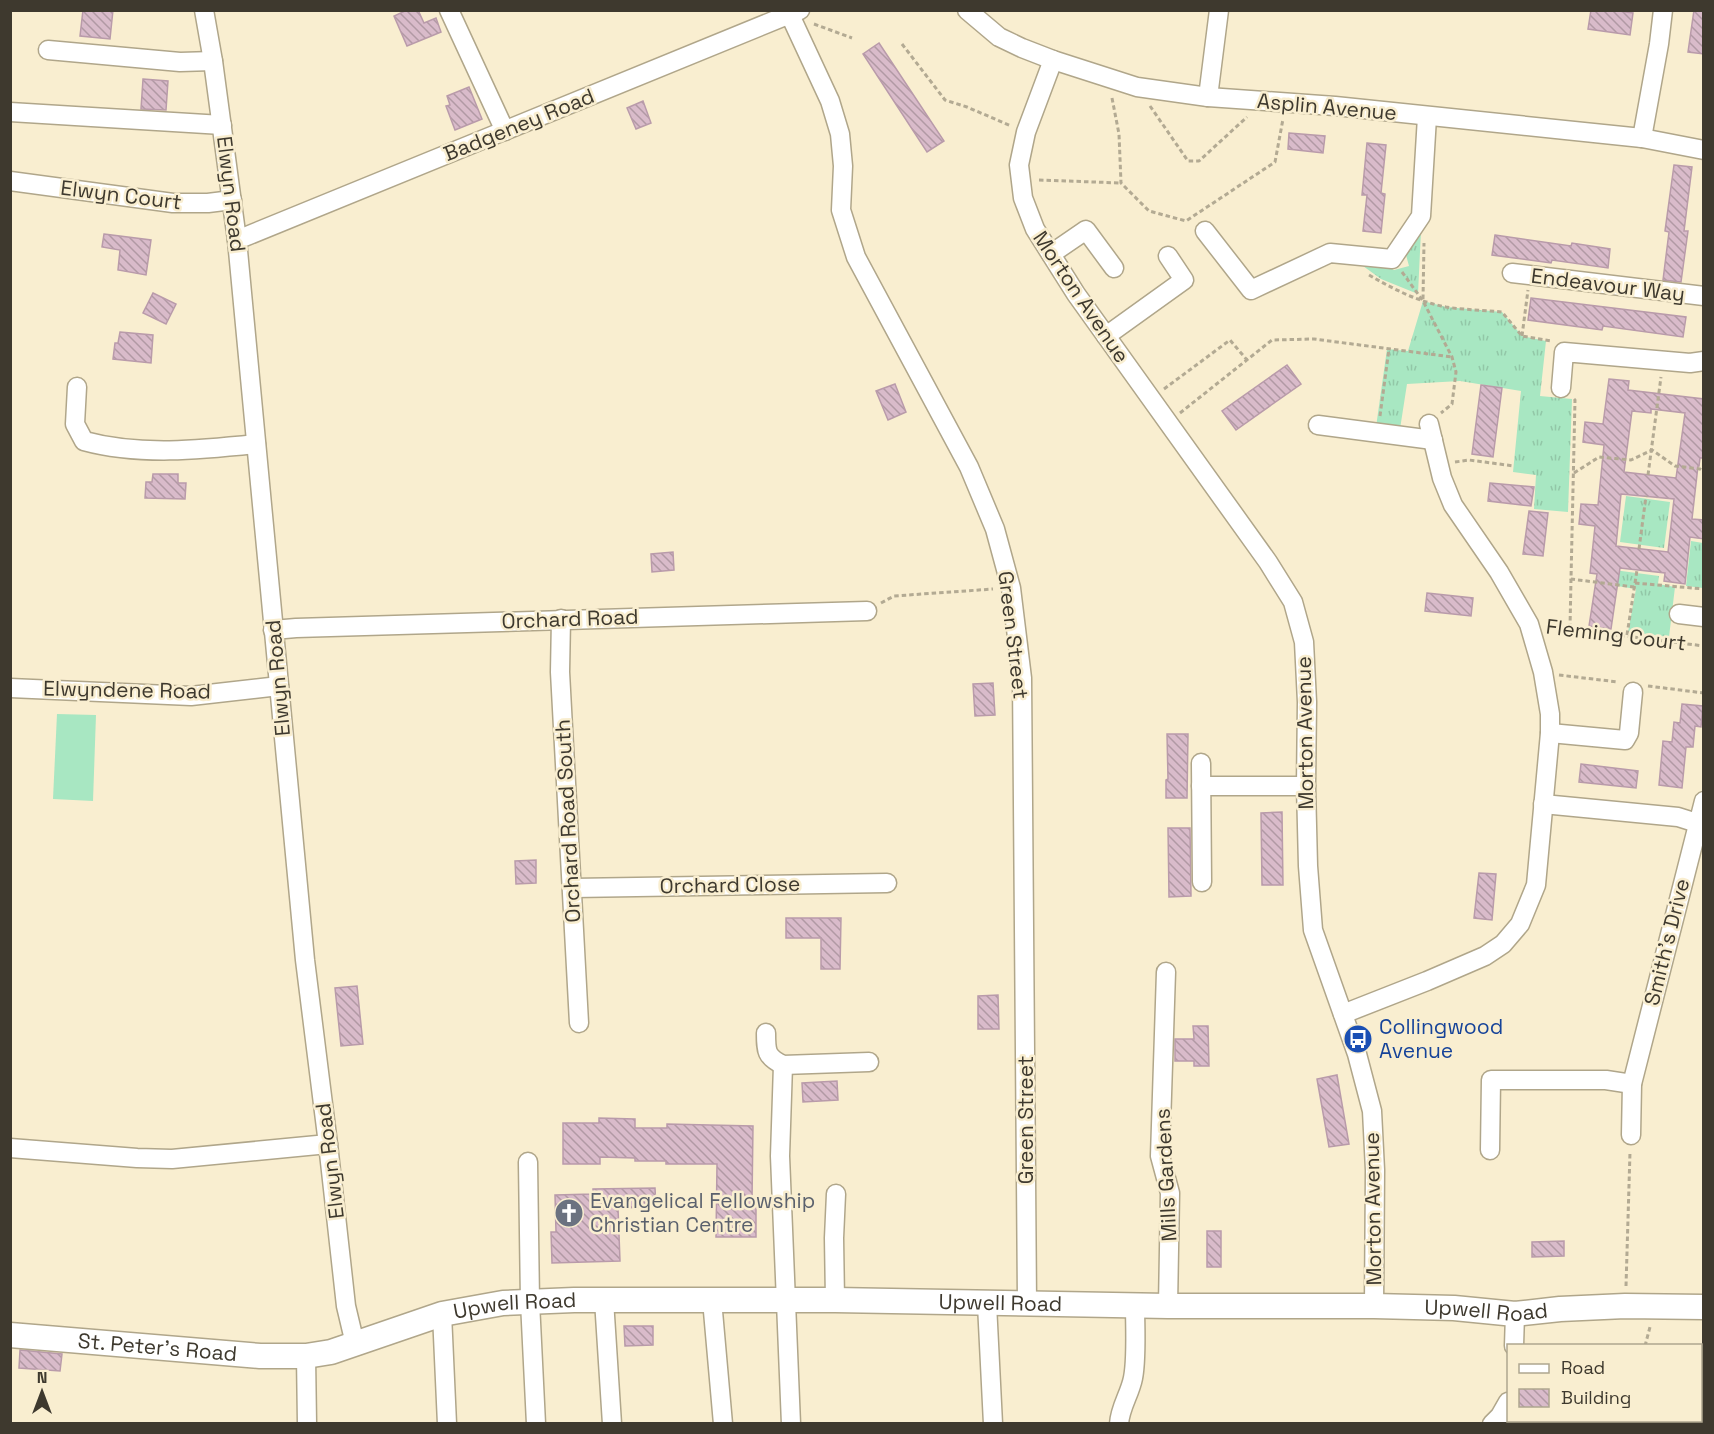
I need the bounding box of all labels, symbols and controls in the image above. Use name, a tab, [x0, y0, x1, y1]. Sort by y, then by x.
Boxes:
street label: Badgeney Road	[439, 82, 598, 167]
street label: Asplin Avenue	[1256, 87, 1398, 126]
street label: Elwyn Road	[211, 134, 252, 253]
street label: Elwyn Court	[59, 174, 183, 215]
street label: Morton Avenue	[1027, 226, 1136, 368]
street label: Endeavour Way	[1530, 262, 1687, 307]
street label: Green Street	[992, 569, 1035, 700]
street label: Orchard Road	[501, 603, 639, 634]
street label: Fleming Court	[1545, 613, 1688, 656]
street label: Elwyn Road	[259, 619, 296, 737]
street label: Morton Avenue	[1290, 656, 1319, 810]
street label: Elwyndene Road	[43, 675, 211, 704]
street label: Orchard Road South	[549, 719, 586, 923]
street label: Orchard Close	[659, 870, 801, 899]
street label: Smith's Drive	[1638, 876, 1695, 1008]
place label: Collingwood Avenue	[1379, 1013, 1503, 1064]
bus stop icon: Collingwood Avenue	[1342, 1023, 1374, 1055]
street label: Green Street	[1012, 1056, 1039, 1184]
street label: Elwyn Road	[309, 1102, 350, 1221]
street label: Mills Gardens	[1149, 1108, 1182, 1242]
street label: Morton Avenue	[1358, 1132, 1387, 1286]
place label: Evangelical Fellowship Christian Centre	[590, 1187, 815, 1238]
church icon: Evangelical Fellowship Christian Centre	[553, 1197, 585, 1229]
street label: Upwell Road	[451, 1286, 577, 1325]
street label: Upwell Road	[938, 1288, 1062, 1317]
street label: Upwell Road	[1424, 1293, 1549, 1328]
street label: St. Peter's Road	[77, 1327, 238, 1367]
legend	[1507, 1344, 1702, 1422]
text: Road	[1561, 1356, 1605, 1379]
north arrow	[12, 1362, 72, 1422]
text: N	[37, 1367, 47, 1388]
text: Building	[1561, 1386, 1631, 1409]

